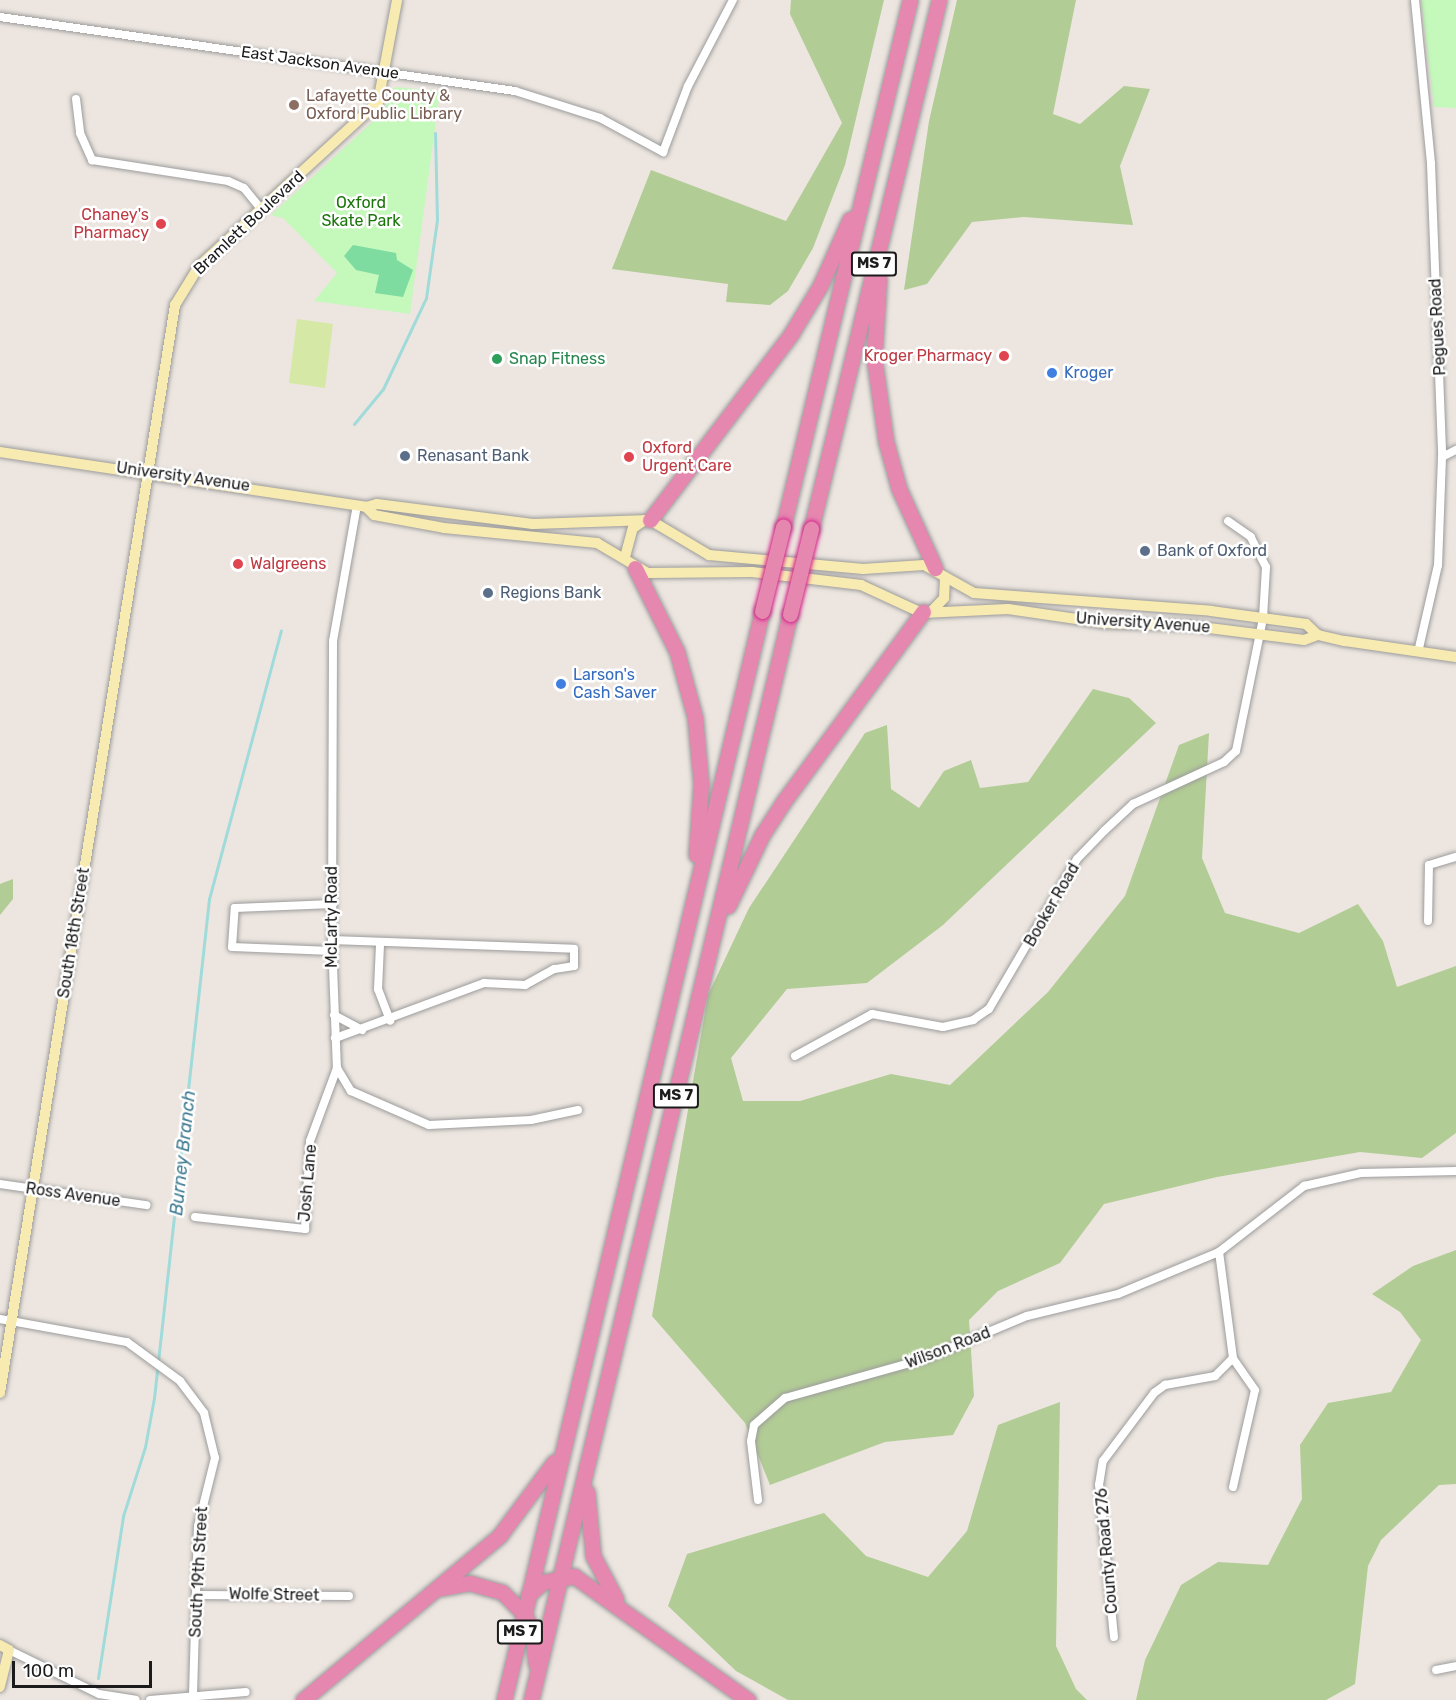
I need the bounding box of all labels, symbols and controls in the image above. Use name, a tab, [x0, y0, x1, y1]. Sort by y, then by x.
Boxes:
street label: East Jackson Avenue	[240, 42, 400, 84]
place label: Lafayette County & Oxford Public Library	[306, 86, 462, 124]
marker: Lafayette County & Oxford Public Library	[287, 98, 301, 112]
street label: Bramlett Boulevard	[190, 167, 308, 279]
park label: Oxford Skate Park	[321, 193, 401, 231]
place label: Chaney's Pharmacy	[74, 205, 149, 243]
marker: Chaney's Pharmacy	[154, 217, 168, 231]
road number: MS 7	[850, 252, 898, 276]
street label: Pegues Road	[1426, 278, 1450, 376]
place label: Kroger Pharmacy	[863, 346, 992, 366]
place label: Snap Fitness	[509, 349, 605, 369]
marker: Kroger Pharmacy	[997, 349, 1011, 363]
marker: Snap Fitness	[490, 352, 504, 366]
place label: Kroger	[1064, 363, 1113, 383]
marker: Kroger	[1045, 366, 1059, 380]
place label: Oxford Urgent Care	[642, 438, 732, 476]
place label: Renasant Bank	[417, 446, 529, 466]
marker: Oxford Urgent Care	[620, 448, 638, 466]
marker: Renasant Bank	[398, 449, 412, 463]
street label: University Avenue	[115, 458, 251, 496]
place label: Bank of Oxford	[1157, 541, 1268, 561]
marker: Bank of Oxford	[1138, 544, 1152, 558]
place label: Walgreens	[250, 554, 326, 574]
marker: Walgreens	[231, 557, 245, 571]
place label: Regions Bank	[500, 583, 601, 603]
marker: Regions Bank	[481, 586, 495, 600]
street label: University Avenue	[1075, 609, 1211, 637]
place label: Larson's Cash Saver	[573, 665, 657, 703]
marker: Larson's Cash Saver	[554, 677, 568, 691]
street label: Booker Road	[1020, 860, 1084, 950]
street label: South 18th Street	[54, 866, 94, 1000]
street label: McLarty Road	[322, 866, 342, 968]
road number: MS 7	[652, 1084, 700, 1108]
water label: Burney Branch	[166, 1089, 200, 1217]
street label: Josh Lane	[295, 1143, 321, 1223]
street label: Ross Avenue	[24, 1179, 122, 1211]
street label: Wilson Road	[903, 1323, 993, 1373]
street label: County Road 276	[1092, 1487, 1122, 1615]
street label: South 19th Street	[186, 1506, 212, 1638]
street label: Wolfe Street	[228, 1585, 320, 1605]
road number: MS 7	[496, 1620, 544, 1644]
scale bar	[15, 1649, 154, 1687]
text: 100 m	[23, 1660, 74, 1682]

